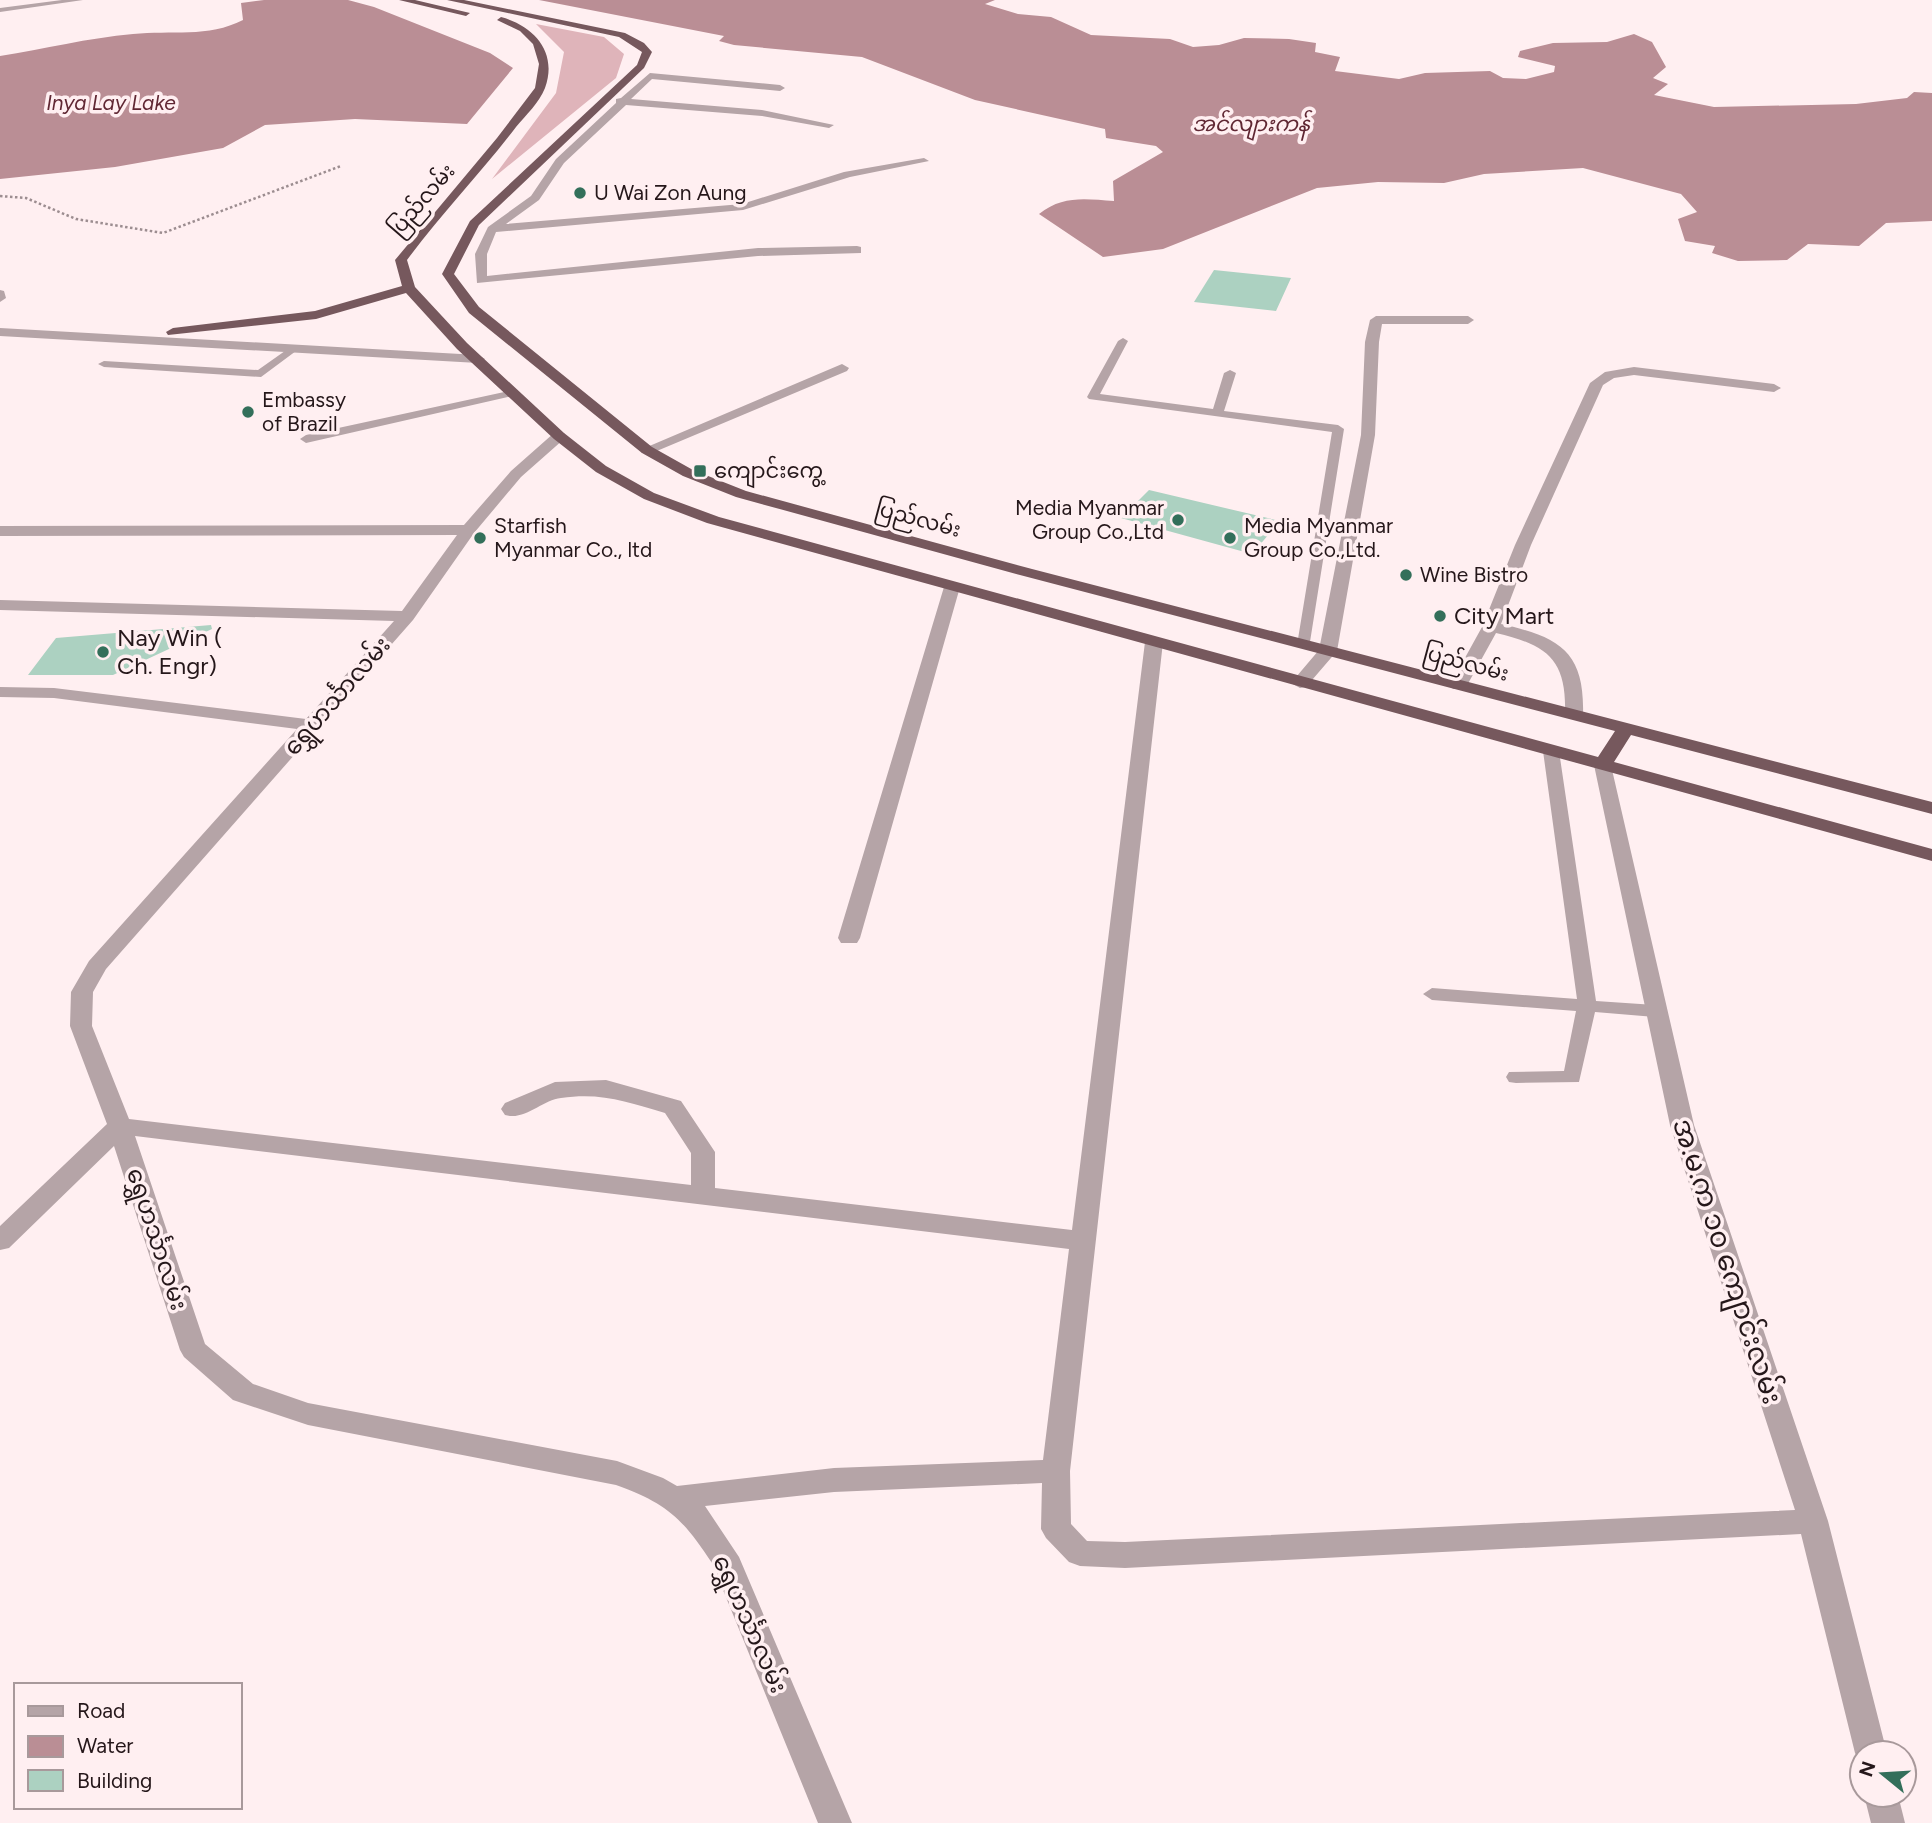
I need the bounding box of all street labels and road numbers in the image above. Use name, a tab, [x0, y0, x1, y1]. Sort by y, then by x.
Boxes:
street label: ပြည်လမ်း	[381, 157, 464, 244]
street label: ပြည်လမ်း	[871, 492, 964, 547]
street label: ရွှေဟင်္သာလမ်း	[276, 630, 400, 764]
street label: ပြည်လမ်း	[1419, 636, 1512, 691]
street label: အ.မ.က ၁၀ ကျောင်းလမ်း	[1660, 1114, 1791, 1410]
street label: ရွှေဟင်္သာလမ်း	[116, 1164, 195, 1315]
street label: ရွှေဟင်္သာလမ်း	[703, 1550, 795, 1699]

